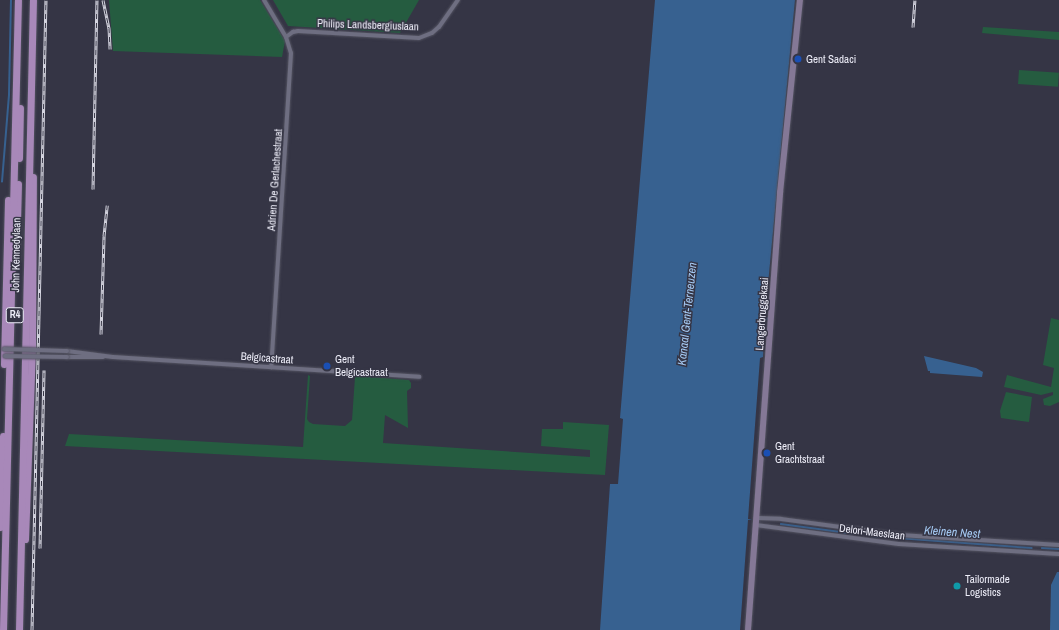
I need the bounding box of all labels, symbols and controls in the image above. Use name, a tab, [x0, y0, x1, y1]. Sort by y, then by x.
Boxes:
street label: Philips Landsbergiuslaan	[317, 17, 419, 33]
place label: Gent Sadaci	[806, 52, 856, 66]
marker: Gent Sadaci	[793, 54, 803, 64]
street label: Adrien De Gerlachestraat	[265, 129, 285, 231]
street label: John Kennedylaan	[9, 218, 23, 292]
water label: Kanaal Gent-Terneuzen	[675, 262, 701, 366]
street label: Langerbruggekaai	[753, 277, 771, 351]
road number: R4	[5, 307, 25, 323]
street label: Belgicastraat	[240, 350, 294, 366]
place label: Gent Belgicastraat	[335, 353, 388, 379]
marker: Gent Belgicastraat	[322, 361, 332, 371]
place label: Gent Grachtstraat	[775, 440, 825, 466]
marker: Gent Grachtstraat	[762, 448, 772, 458]
street label: Delori-Maeslaan	[838, 521, 906, 543]
water label: Kleinen Nest	[923, 524, 981, 542]
place label: Tailormade Logistics	[965, 573, 1010, 599]
marker: Tailormade Logistics	[952, 581, 962, 591]

